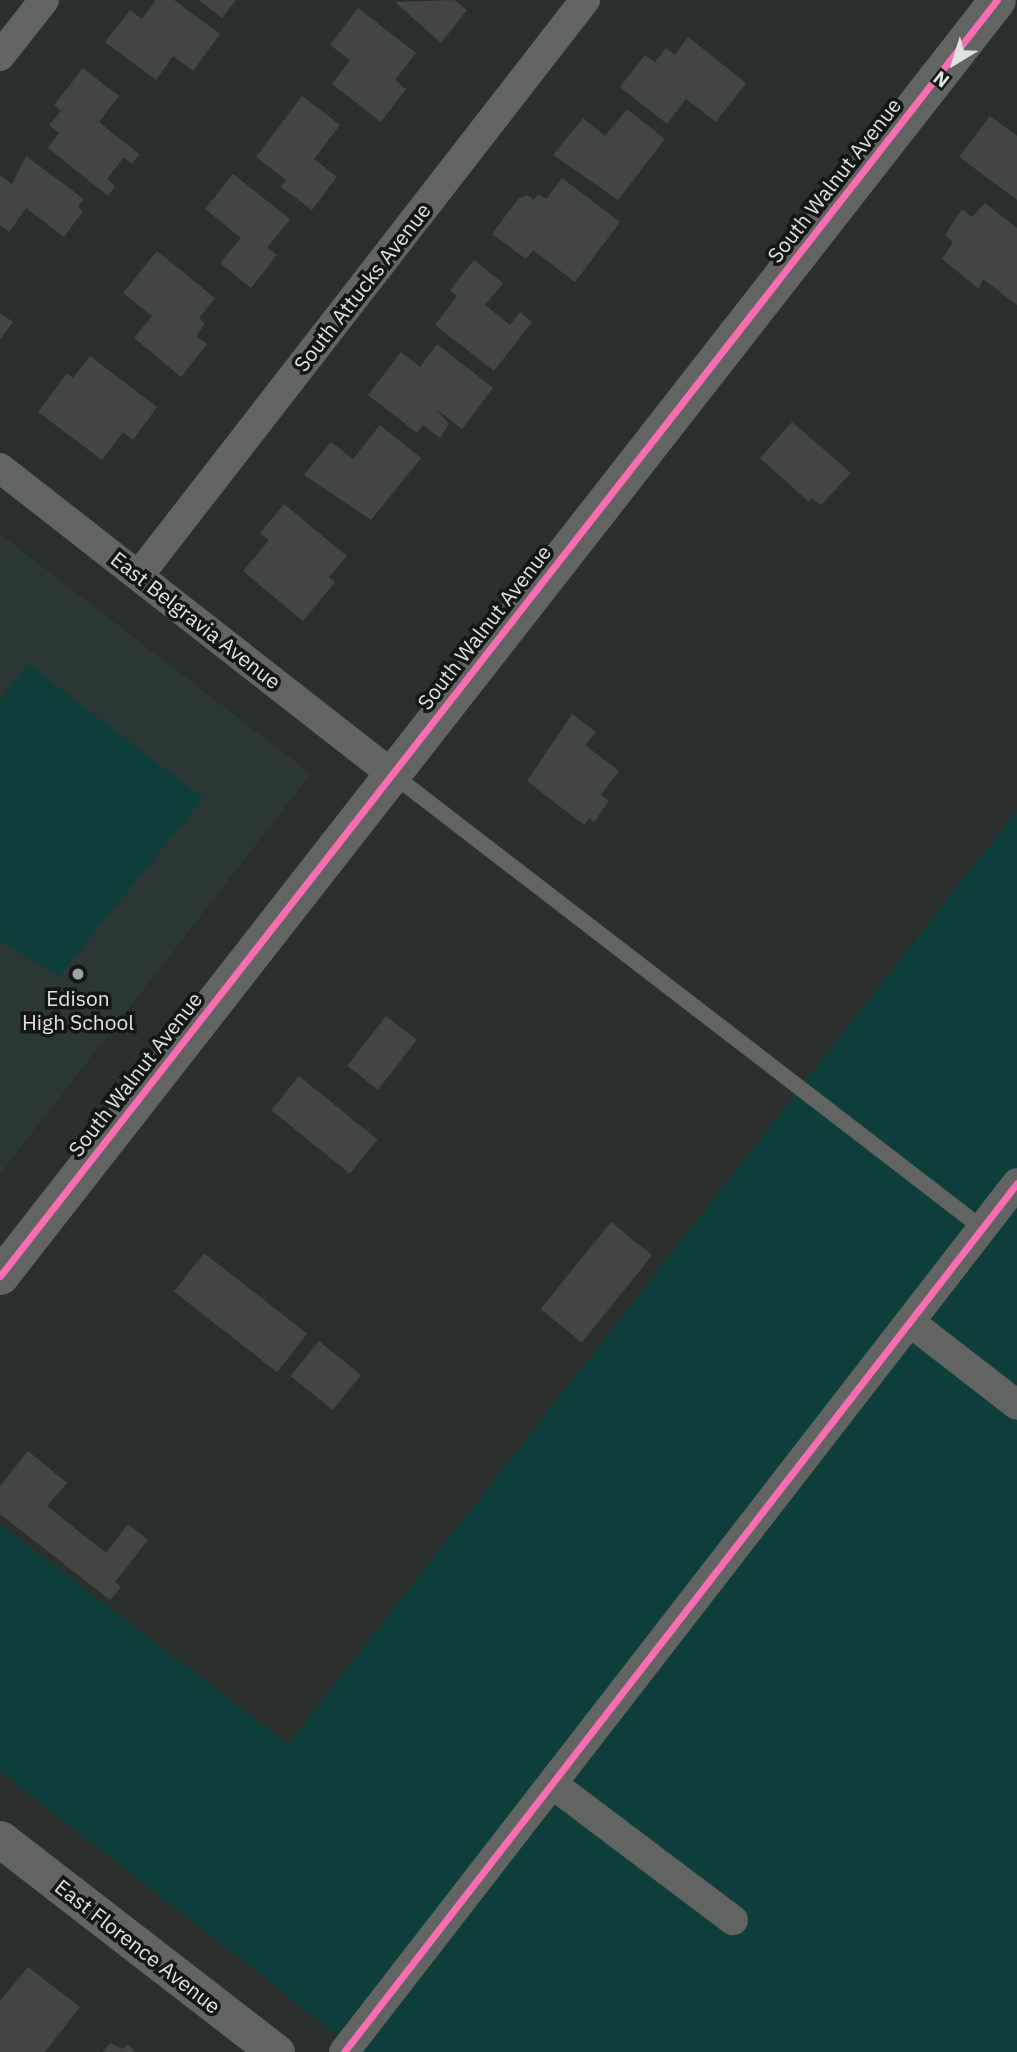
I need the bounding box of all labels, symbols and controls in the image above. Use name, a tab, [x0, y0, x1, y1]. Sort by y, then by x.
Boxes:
north arrow	[919, 28, 989, 98]
text: N	[928, 66, 954, 93]
street label: South Walnut Avenue	[762, 93, 906, 267]
street label: South Attucks Avenue	[288, 198, 436, 376]
street label: South Walnut Avenue	[412, 540, 556, 714]
street label: East Belgravia Avenue	[106, 546, 286, 694]
marker: Edison High School	[70, 966, 86, 982]
place label: Edison High School	[22, 985, 134, 1035]
street label: South Walnut Avenue	[63, 987, 207, 1161]
street label: East Florence Avenue	[50, 1874, 226, 2018]

